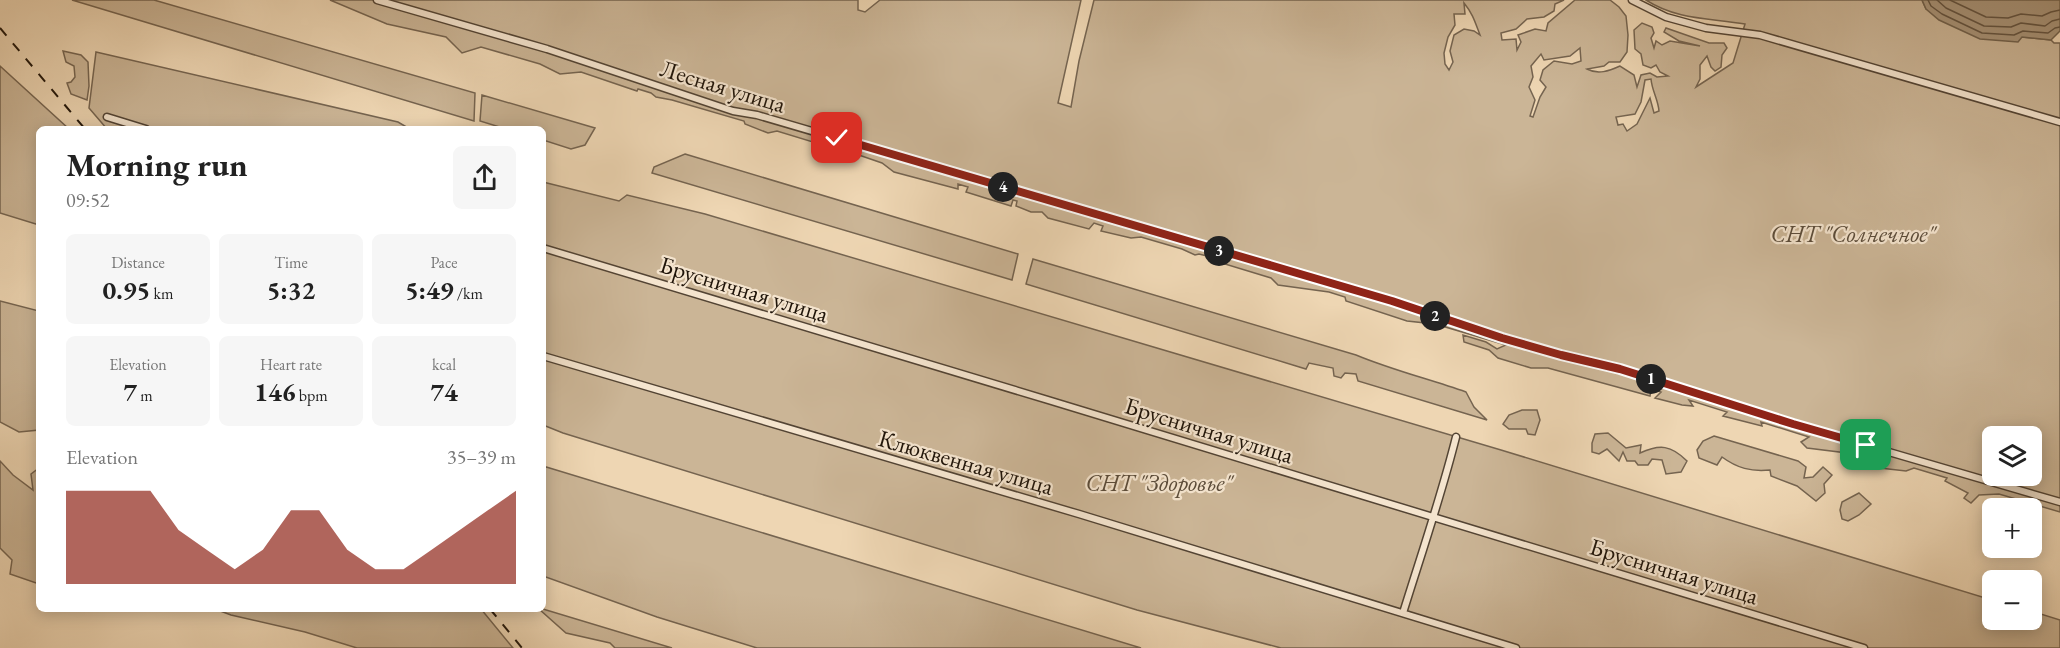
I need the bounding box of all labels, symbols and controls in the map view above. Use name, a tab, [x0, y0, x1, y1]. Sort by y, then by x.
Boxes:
street label: Лесная улица	[657, 52, 790, 120]
pin	[811, 112, 862, 163]
icon: check	[820, 121, 853, 154]
text: Morning run	[66, 143, 248, 186]
button: share	[453, 146, 516, 209]
pin: 4	[988, 172, 1018, 202]
text: 4	[999, 176, 1007, 197]
text: 09:52	[66, 187, 109, 213]
park label: СНТ "Солнечное"	[1771, 218, 1938, 249]
pin: 3	[1204, 236, 1234, 266]
text: 3	[1215, 240, 1223, 261]
street label: Брусничная улица	[656, 249, 833, 330]
text: Distance	[111, 252, 165, 273]
text: Time	[274, 252, 308, 273]
text: Pace	[431, 252, 457, 273]
text: 0.95	[103, 273, 150, 307]
text: 5:32	[267, 273, 315, 307]
text: 5:49	[405, 273, 454, 307]
text: km	[150, 283, 173, 304]
text: /km	[454, 283, 483, 304]
pin: 2	[1420, 301, 1450, 331]
text: 2	[1431, 305, 1439, 326]
text: Elevation	[109, 354, 167, 375]
text: Heart rate	[260, 354, 322, 375]
text: kcal	[432, 354, 456, 375]
pin: 1	[1636, 364, 1666, 394]
text: 1	[1647, 368, 1655, 389]
text: 7	[123, 375, 137, 409]
text: 146	[254, 375, 296, 409]
text: 74	[430, 375, 458, 409]
text: m	[137, 385, 153, 406]
text: bpm	[296, 385, 328, 406]
street label: Брусничная улица	[1121, 390, 1298, 471]
pin	[1840, 419, 1891, 470]
street label: Клюквенная улица	[875, 422, 1057, 502]
map controls	[1982, 426, 2042, 630]
button: layers	[1982, 426, 2042, 486]
icon: arrive	[1849, 428, 1882, 461]
text: Elevation	[66, 444, 138, 470]
text: 35–39 m	[447, 444, 516, 470]
park label: СНТ "Здоровье"	[1086, 467, 1234, 498]
button: +	[1982, 498, 2042, 558]
street label: Брусничная улица	[1586, 531, 1763, 612]
button: −	[1982, 570, 2042, 630]

